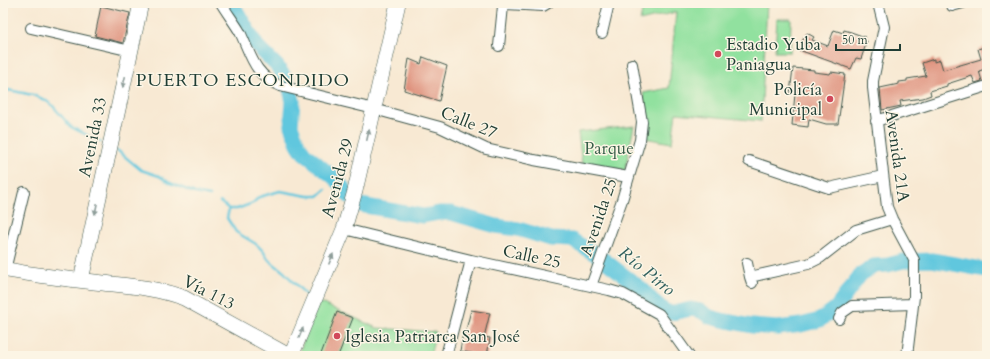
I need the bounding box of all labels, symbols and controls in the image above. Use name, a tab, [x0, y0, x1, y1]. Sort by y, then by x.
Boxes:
scale bar	[836, 26, 900, 52]
text: 50 m	[842, 32, 869, 48]
place label: Estadio Yuba Paniagua	[726, 33, 822, 76]
marker: Estadio Yuba Paniagua	[713, 49, 723, 59]
district label: PUERTO ESCONDIDO	[136, 68, 350, 93]
one-way arrow	[120, 76, 126, 88]
place label: Policía Municipal	[749, 78, 823, 121]
marker: Policía Municipal	[825, 94, 835, 104]
street label: Avenida 33	[73, 95, 112, 179]
street label: Calle 27	[437, 101, 501, 144]
street label: Avenida 21A	[880, 108, 916, 205]
one-way arrow	[366, 129, 372, 141]
street label: Avenida 29	[316, 136, 359, 220]
park label: Parque	[584, 137, 634, 160]
street label: Avenida 25	[574, 175, 623, 259]
one-way arrow	[93, 203, 99, 215]
street label: Calle 25	[501, 239, 563, 274]
water label: Río Pirro	[613, 241, 680, 302]
one-way arrow	[329, 253, 335, 265]
street label: Vía 113	[179, 270, 239, 315]
place label: Iglesia Patriarca San José	[345, 325, 520, 348]
one-way arrow	[298, 327, 304, 338]
marker: Iglesia Patriarca San José	[332, 331, 342, 341]

